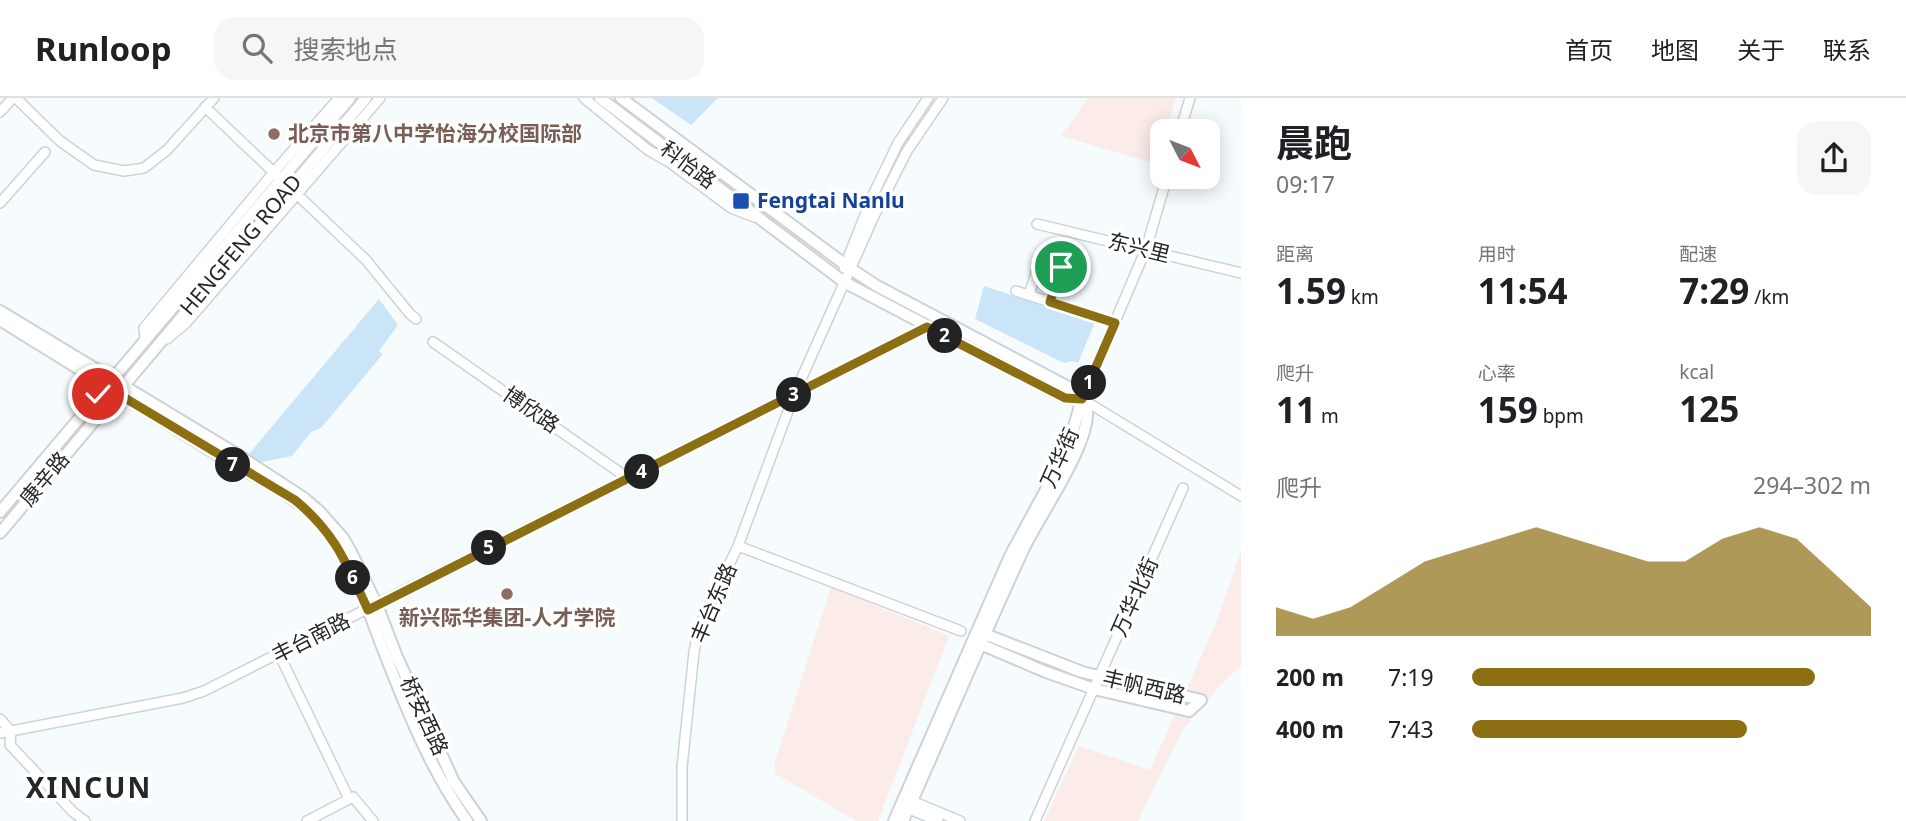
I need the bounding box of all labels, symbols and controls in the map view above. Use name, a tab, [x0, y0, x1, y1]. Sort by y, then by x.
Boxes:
search box	[214, 17, 704, 80]
text: Runloop	[35, 26, 172, 71]
icon: search	[238, 29, 276, 67]
text: 搜索地点	[294, 31, 398, 67]
text: 首页	[1565, 33, 1613, 66]
text: 地图	[1651, 33, 1699, 66]
text: 关于	[1737, 33, 1785, 66]
text: 联系	[1823, 33, 1871, 66]
text: 晨跑	[1276, 116, 1352, 168]
place label: 北京市第八中学怡海分校国际部	[288, 119, 582, 147]
north arrow	[1150, 119, 1220, 189]
map controls	[1150, 119, 1220, 189]
button: share	[1797, 121, 1871, 195]
marker: 北京市第八中学怡海分校国际部	[266, 126, 282, 142]
street label: 科怡路	[655, 134, 722, 194]
street label: HENGFENG ROAD	[173, 168, 307, 321]
text: 09:17	[1276, 168, 1335, 200]
place label: Fengtai Nanlu	[757, 186, 905, 214]
marker: Fengtai Nanlu	[731, 191, 751, 211]
street label: 东兴里	[1105, 226, 1173, 268]
pin	[1031, 237, 1091, 297]
text: 距离	[1276, 241, 1314, 267]
text: 用时	[1478, 241, 1516, 267]
text: 配速	[1679, 241, 1717, 267]
icon: arrive	[1042, 248, 1080, 286]
text: 1.59	[1276, 267, 1346, 314]
text: 11:54	[1478, 267, 1568, 314]
text: 7:29	[1679, 267, 1749, 314]
text: km	[1346, 284, 1379, 310]
text: /km	[1749, 284, 1789, 310]
pin: 2	[928, 318, 962, 354]
text: 2	[939, 322, 950, 348]
text: kcal	[1679, 359, 1714, 385]
text: 爬升	[1276, 360, 1314, 386]
text: 心率	[1478, 360, 1516, 386]
pin	[68, 364, 128, 424]
pin: 1	[1072, 366, 1106, 400]
text: 1	[1083, 369, 1094, 395]
icon: check	[79, 375, 117, 413]
pin: 3	[776, 378, 812, 412]
street label: 博欣路	[498, 380, 565, 439]
text: 3	[788, 381, 799, 407]
text: 125	[1679, 385, 1739, 432]
text: 11	[1276, 386, 1316, 433]
text: 159	[1478, 386, 1538, 433]
text: m	[1316, 403, 1339, 429]
text: bpm	[1538, 403, 1584, 429]
street label: 万华街	[1033, 423, 1085, 492]
street label: 康辛路	[13, 445, 75, 511]
pin: 7	[216, 448, 250, 482]
text: 7	[227, 451, 238, 477]
pin: 4	[624, 454, 660, 490]
text: 4	[636, 458, 647, 484]
text: 294–302 m	[1753, 469, 1871, 501]
text: 爬升	[1276, 471, 1322, 503]
pin: 5	[472, 531, 506, 566]
text: 5	[483, 534, 494, 560]
street label: 万华北街	[1104, 553, 1164, 641]
street label: 丰台东路	[684, 558, 742, 647]
pin: 6	[336, 560, 370, 596]
text: 6	[347, 564, 358, 590]
marker: 新兴际华集团-人才学院	[499, 586, 515, 602]
place label: 新兴际华集团-人才学院	[399, 603, 615, 631]
street label: 丰台南路	[267, 606, 354, 669]
text: 200 m	[1276, 661, 1344, 693]
text: 7:19	[1388, 661, 1434, 693]
street label: 丰帆西路	[1100, 663, 1188, 709]
street label: 桥安西路	[394, 672, 455, 760]
text: 400 m	[1276, 713, 1344, 745]
text: 7:43	[1388, 713, 1434, 745]
district label: XINCUN	[26, 768, 152, 806]

